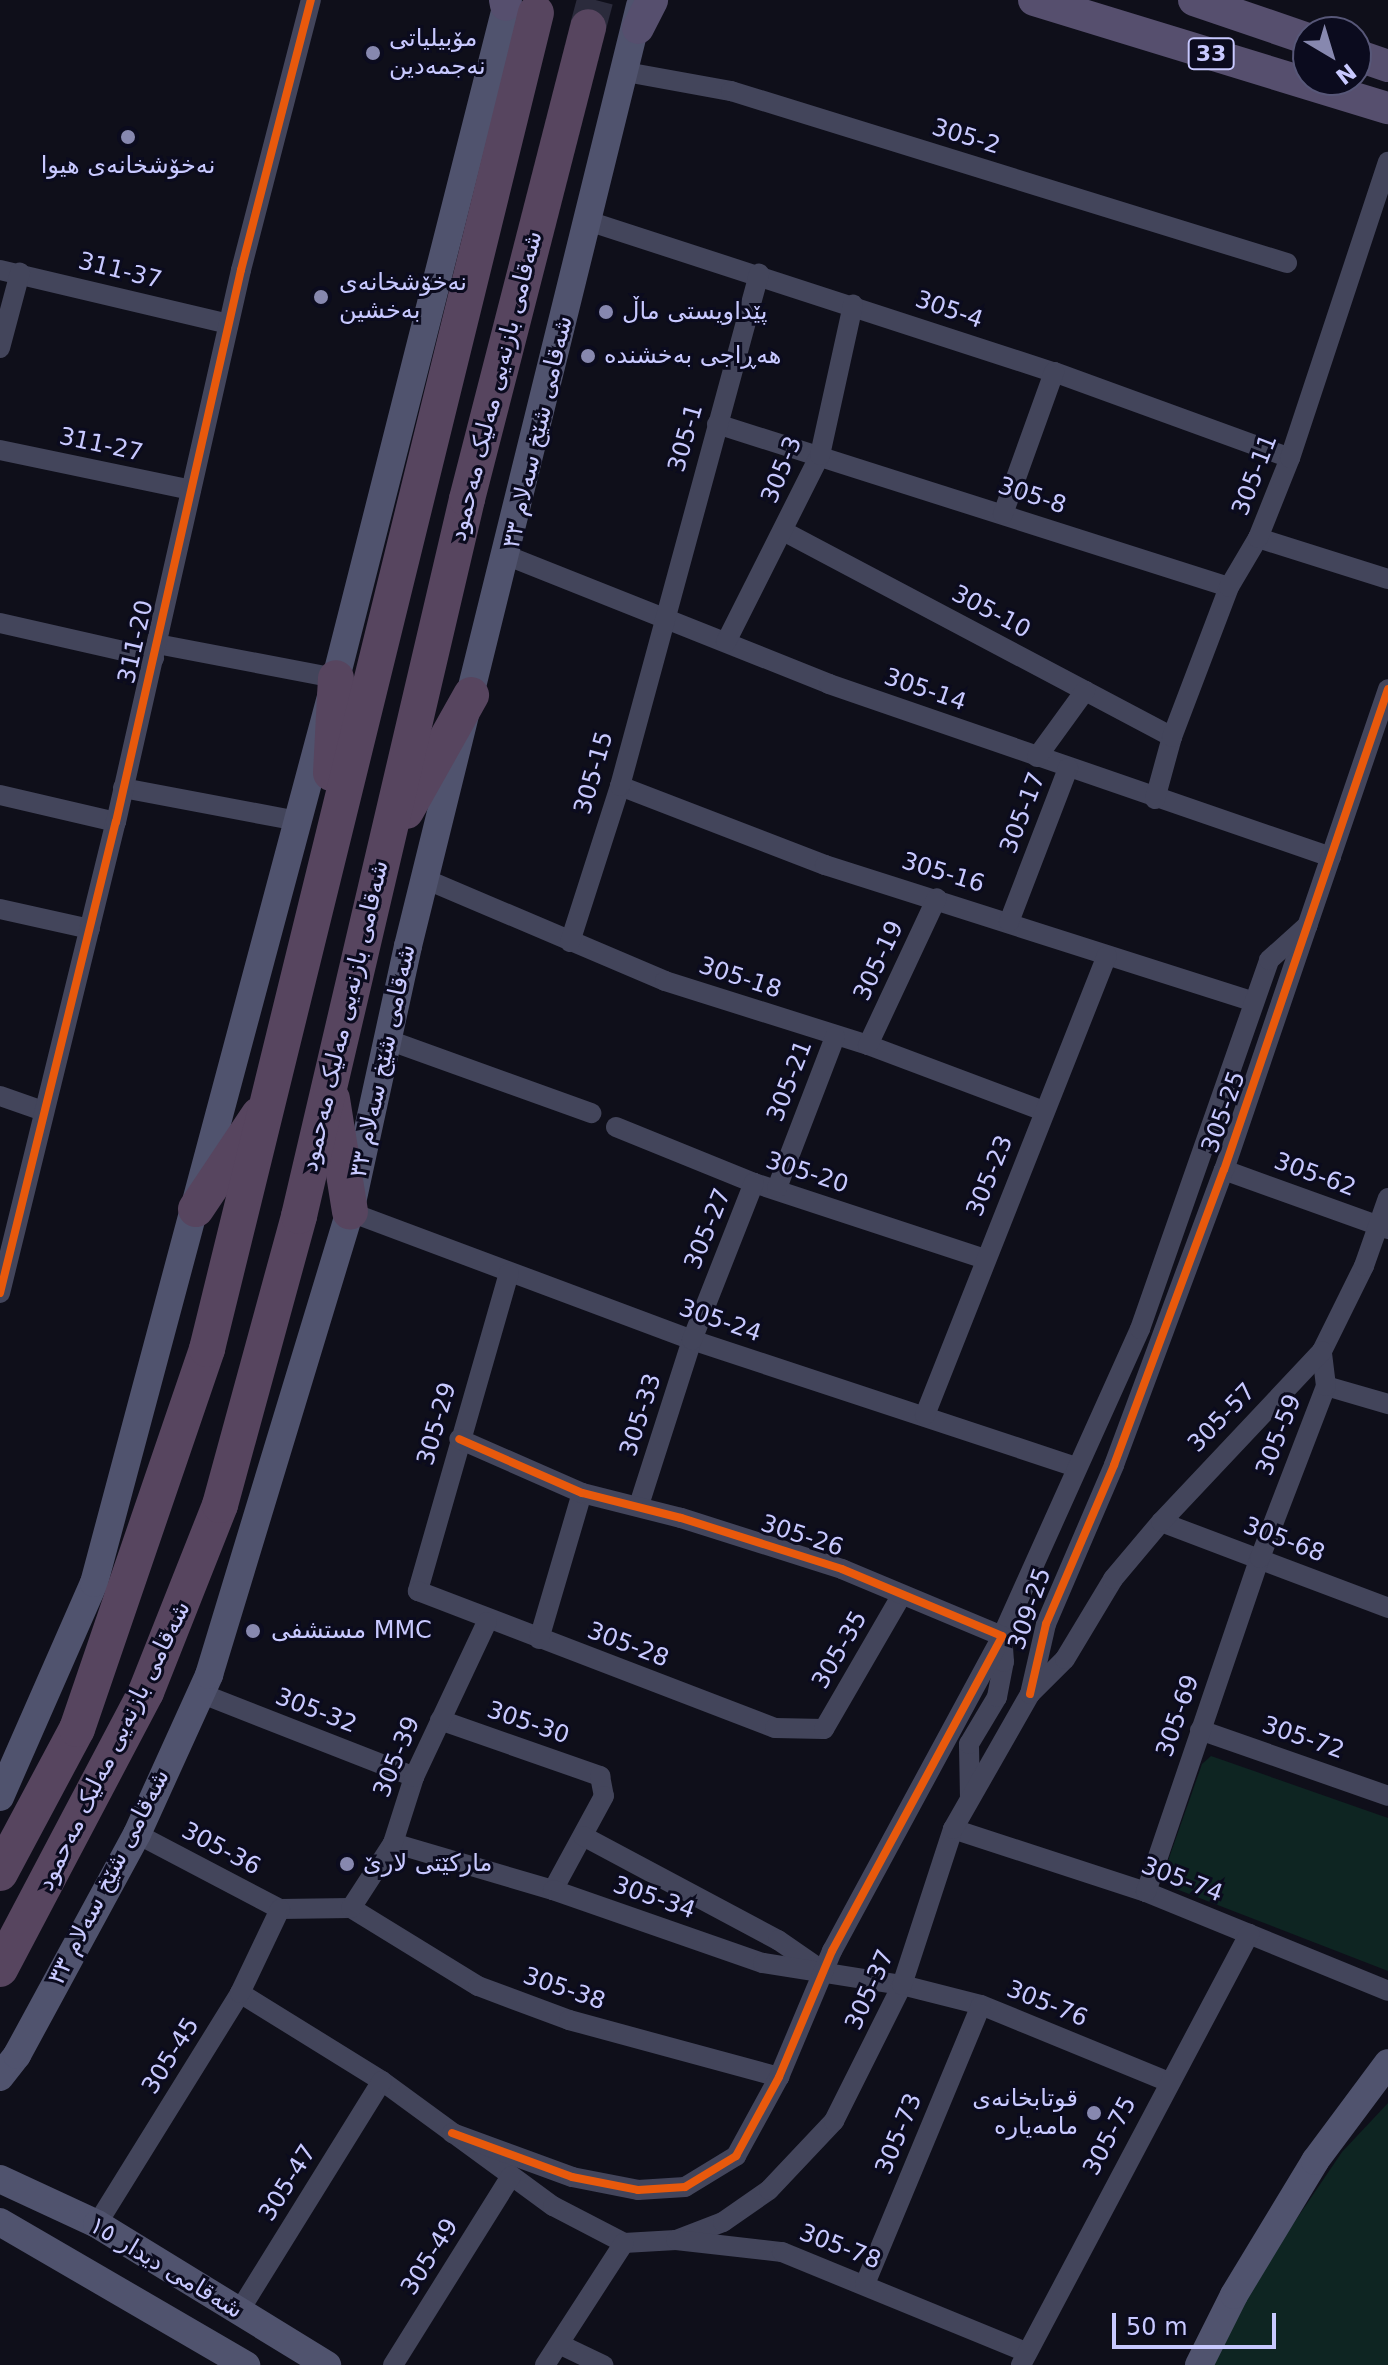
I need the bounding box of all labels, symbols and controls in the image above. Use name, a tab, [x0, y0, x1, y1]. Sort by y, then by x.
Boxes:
north arrow	[1292, 16, 1372, 96]
place label: مۆبیلیاتی نەجمەدین	[389, 25, 486, 81]
road number: 33	[1187, 36, 1235, 72]
marker: مۆبیلیاتی نەجمەدین	[364, 44, 382, 62]
text: N	[1331, 58, 1361, 89]
street label: 305-2	[928, 113, 1004, 161]
marker: نەخۆشخانەی هیوا	[117, 126, 139, 148]
place label: نەخۆشخانەی هیوا	[41, 152, 215, 180]
street label: شەقامی بازنەیی مەلیک مەحمود	[443, 228, 549, 544]
street label: 311-37	[75, 247, 165, 295]
place label: نەخۆشخانەی بەخشین	[339, 269, 467, 325]
street label: 305-4	[911, 285, 987, 335]
marker: نەخۆشخانەی بەخشین	[310, 286, 332, 308]
place label: پێداویستی ماڵ	[622, 298, 767, 326]
marker: پێداویستی ماڵ	[597, 303, 615, 321]
street label: شەقامی شێخ سەلام ٣٣	[497, 313, 579, 551]
place label: هەڕاجی بەخشندە	[604, 342, 782, 370]
marker: هەڕاجی بەخشندە	[579, 347, 597, 365]
street label: 305-1	[663, 401, 709, 475]
street label: 311-27	[56, 422, 146, 468]
street label: 305-11	[1226, 430, 1284, 520]
street label: 305-3	[756, 432, 808, 508]
street label: 305-8	[994, 472, 1070, 520]
street label: 305-10	[947, 579, 1035, 645]
street label: 311-20	[112, 597, 160, 687]
street label: 305-14	[880, 663, 970, 717]
street label: 305-15	[568, 728, 620, 818]
street label: 305-17	[994, 768, 1052, 858]
street label: 305-16	[898, 847, 988, 899]
street label: شەقامی بازنەیی مەلیک مەحمود	[295, 858, 395, 1174]
street label: 305-19	[848, 916, 910, 1006]
street label: شەقامی شێخ سەلام ٣٣	[344, 942, 422, 1180]
street label: 305-18	[695, 951, 785, 1005]
street label: 305-21	[761, 1036, 819, 1126]
street label: 305-25	[1196, 1067, 1252, 1157]
street label: 305-23	[961, 1131, 1019, 1221]
street label: 305-20	[762, 1146, 852, 1200]
street label: 305-62	[1270, 1147, 1360, 1203]
street label: 305-27	[679, 1184, 737, 1274]
street label: 305-24	[675, 1294, 765, 1348]
street label: 305-33	[614, 1370, 668, 1460]
street label: 305-57	[1182, 1377, 1262, 1459]
street label: 305-29	[411, 1379, 463, 1469]
street label: 305-59	[1250, 1390, 1308, 1480]
street label: 305-26	[757, 1509, 847, 1563]
street label: 305-68	[1239, 1511, 1329, 1569]
street label: 309-25	[1003, 1564, 1057, 1654]
street label: شەقامی بازنەیی مەلیک مەحمود	[31, 1597, 197, 1895]
street label: 305-35	[806, 1606, 874, 1694]
street label: 305-28	[583, 1616, 673, 1674]
place label: مستشفى MMC	[271, 1617, 432, 1645]
marker: مستشفى MMC	[242, 1620, 264, 1642]
street label: 305-69	[1151, 1671, 1205, 1761]
street label: 305-32	[271, 1682, 361, 1740]
street label: 305-30	[483, 1696, 573, 1750]
street label: 305-72	[1258, 1711, 1348, 1765]
street label: 305-39	[368, 1712, 426, 1802]
street label: شەقامی شێخ سەلام ٣٣	[42, 1765, 176, 1989]
street label: 305-36	[177, 1816, 265, 1882]
place label: مارکێتی لارێ	[363, 1850, 492, 1878]
street label: 305-74	[1137, 1851, 1227, 1909]
marker: مارکێتی لارێ	[338, 1855, 356, 1873]
street label: 305-34	[609, 1871, 699, 1925]
street label: 305-37	[840, 1945, 900, 2035]
street label: 305-38	[519, 1962, 609, 2016]
street label: 305-76	[1002, 1975, 1092, 2033]
street label: 305-45	[136, 2012, 206, 2100]
place label: قوتابخانەی مامەیارە	[972, 2085, 1078, 2141]
street label: 305-73	[870, 2089, 928, 2179]
street label: 305-75	[1077, 2092, 1143, 2180]
marker: قوتابخانەی مامەیارە	[1085, 2104, 1103, 2122]
street label: 305-47	[253, 2139, 323, 2227]
street label: شەقامی دیدار ١٥	[84, 2211, 248, 2325]
street label: 305-49	[395, 2213, 465, 2301]
street label: 305-78	[795, 2218, 885, 2276]
scale bar	[1116, 2297, 1280, 2347]
text: 50 m	[1126, 2313, 1188, 2341]

